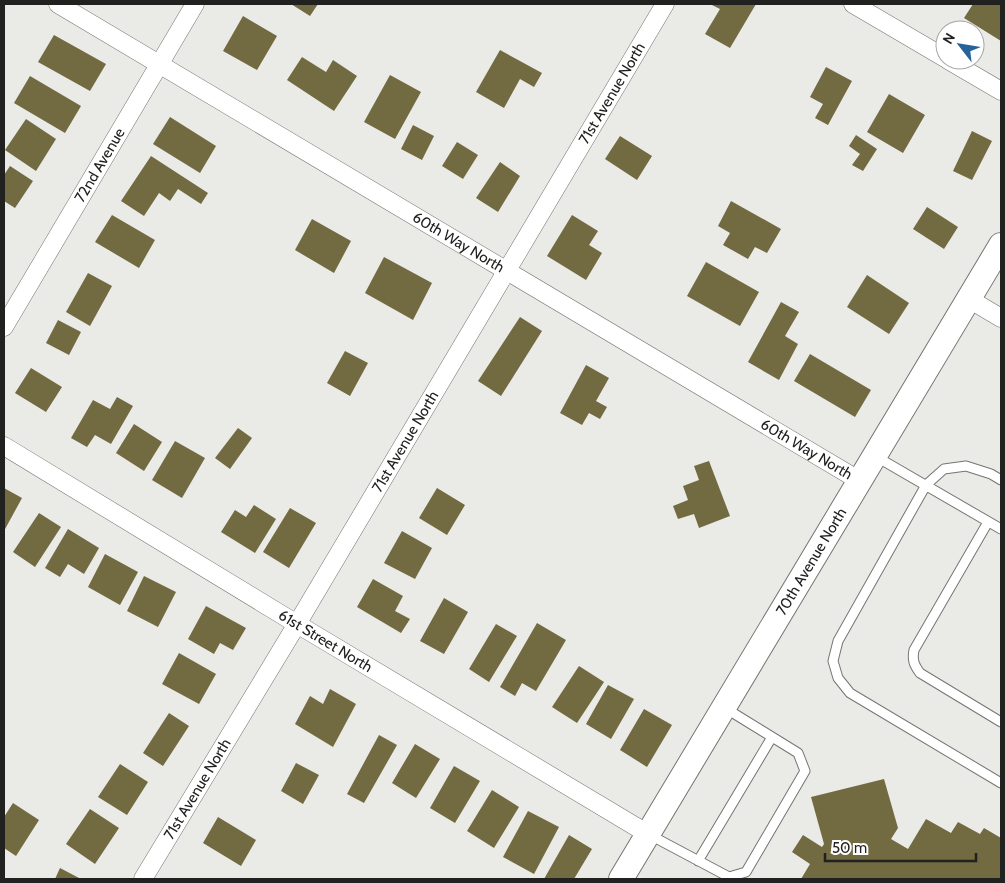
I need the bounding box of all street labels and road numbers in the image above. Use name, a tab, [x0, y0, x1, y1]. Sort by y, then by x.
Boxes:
street label: 71st Avenue North	[575, 39, 649, 147]
street label: 72nd Avenue	[71, 125, 129, 206]
street label: 60th Way North	[409, 208, 508, 276]
street label: 71st Avenue North	[368, 388, 442, 495]
street label: 60th Way North	[757, 415, 856, 483]
street label: 70th Avenue North	[772, 505, 850, 619]
street label: 61st Street North	[275, 606, 376, 676]
street label: 71st Avenue North	[160, 735, 235, 843]

